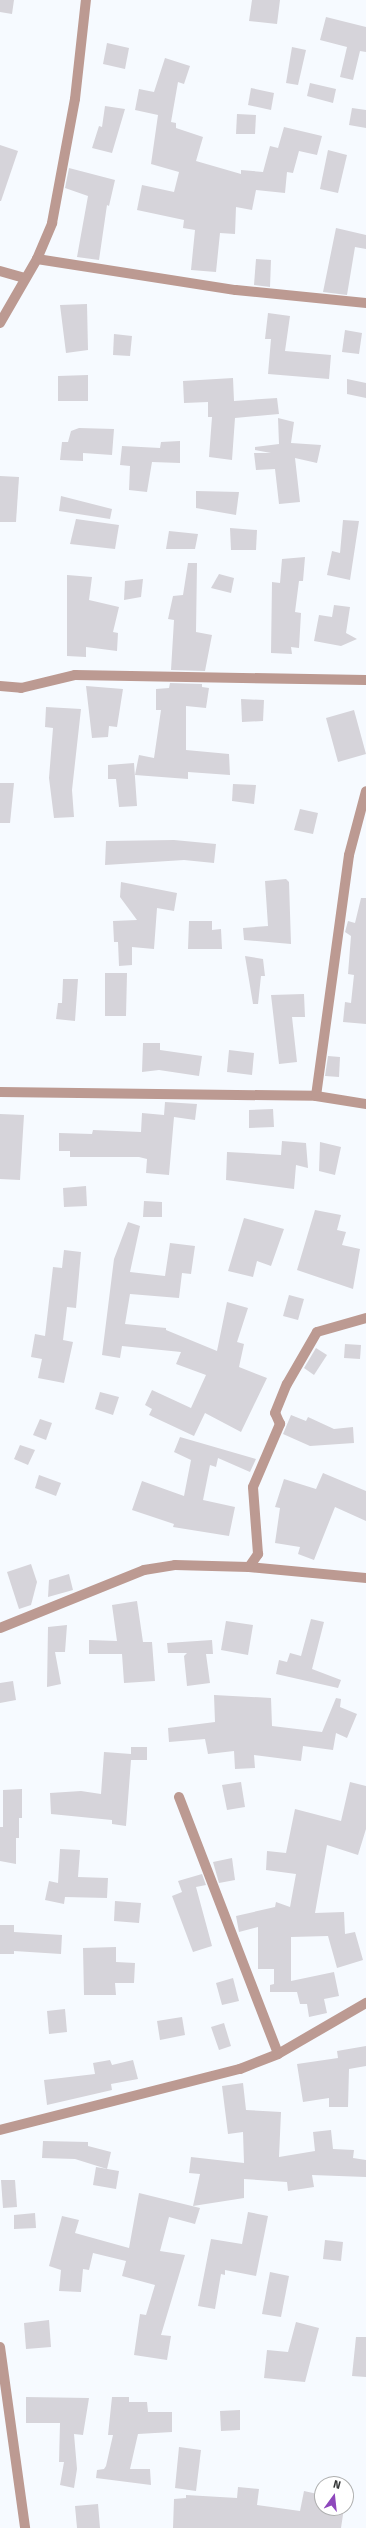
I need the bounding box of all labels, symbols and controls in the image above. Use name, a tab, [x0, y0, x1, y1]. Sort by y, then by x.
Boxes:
north arrow	[314, 2476, 354, 2516]
text: N	[332, 2478, 342, 2492]

